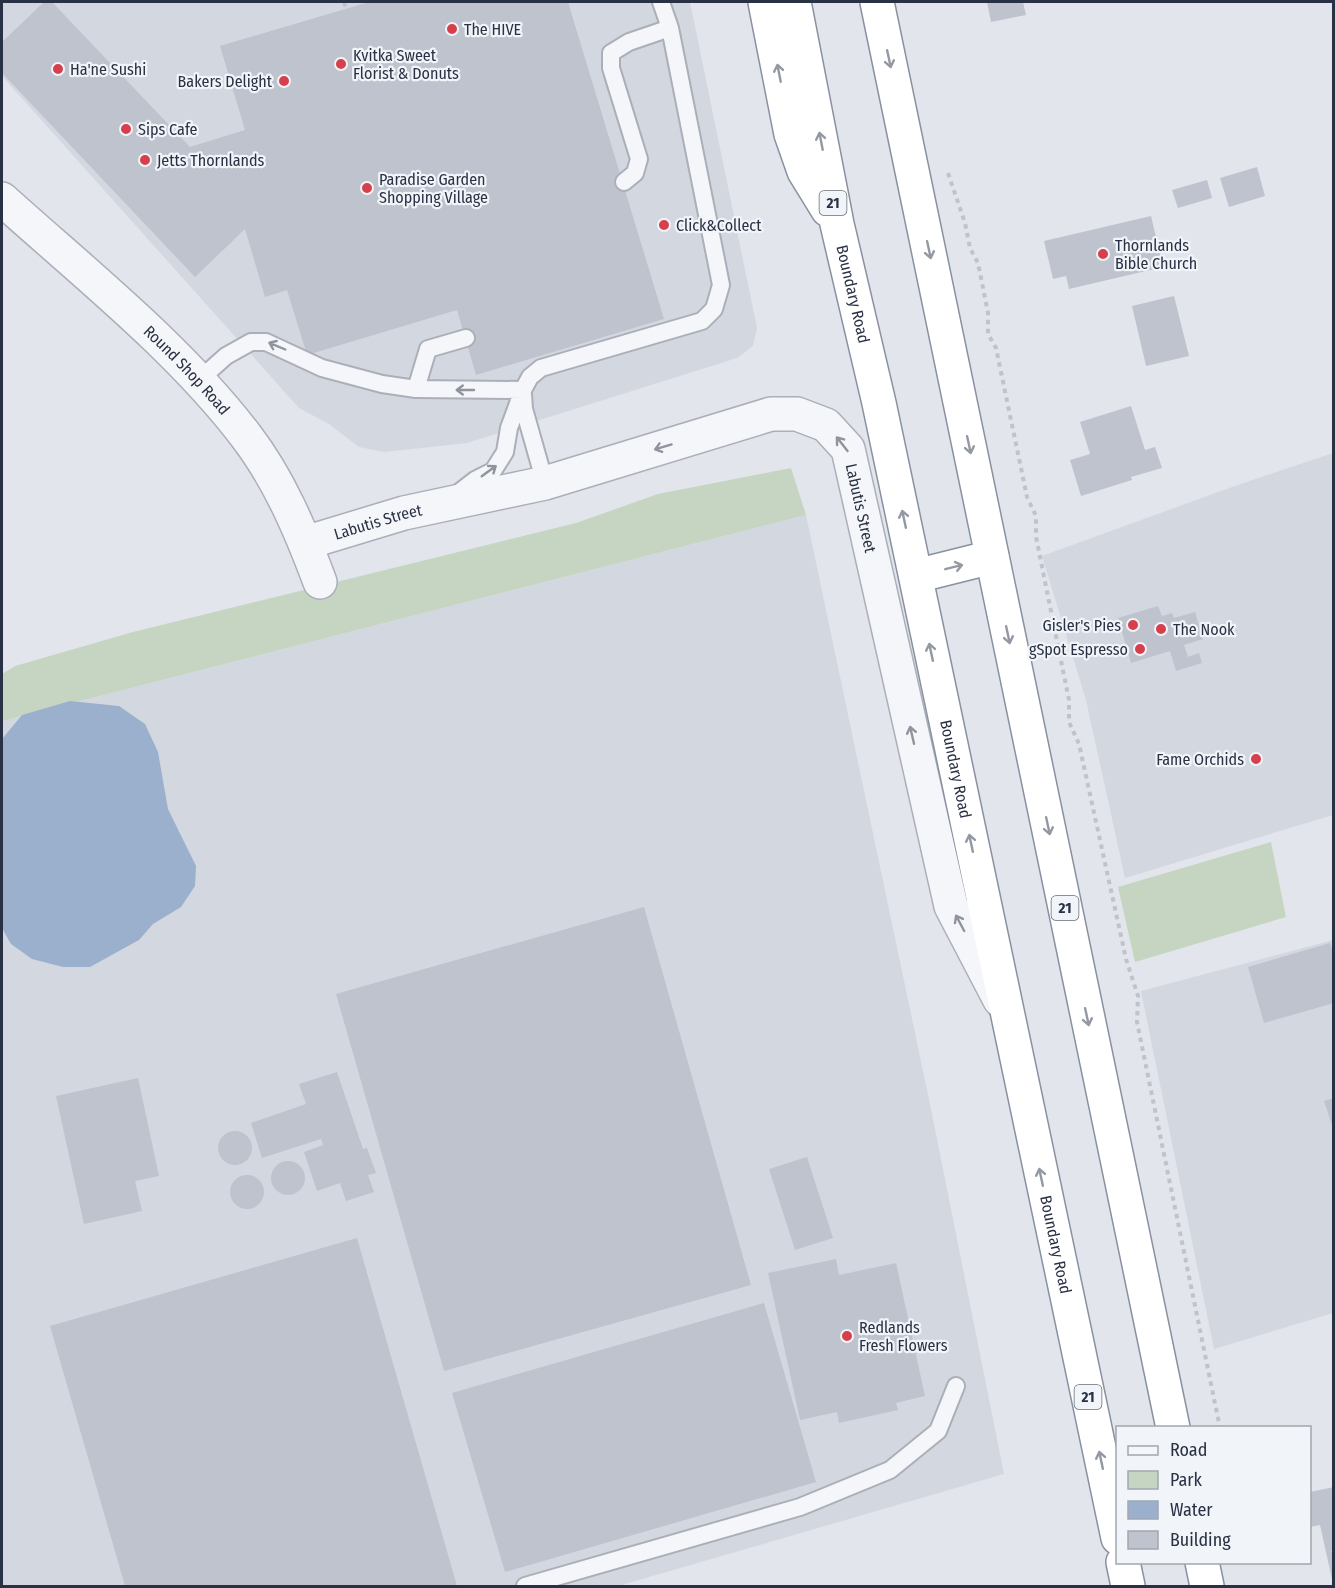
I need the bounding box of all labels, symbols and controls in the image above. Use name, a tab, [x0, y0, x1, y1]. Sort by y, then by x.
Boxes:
place label: The HIVE	[464, 20, 521, 39]
marker: The HIVE	[445, 22, 459, 36]
place label: Kvitka Sweet Florist & Donuts	[353, 46, 459, 83]
one-way arrow	[884, 49, 895, 68]
marker: Kvitka Sweet Florist & Donuts	[334, 57, 348, 71]
place label: Ha'ne Sushi	[70, 60, 146, 79]
marker: Ha'ne Sushi	[51, 62, 65, 76]
one-way arrow	[773, 64, 784, 84]
place label: Bakers Delight	[178, 72, 273, 91]
marker: Bakers Delight	[277, 74, 291, 88]
place label: Sips Cafe	[138, 120, 198, 139]
marker: Sips Cafe	[119, 122, 133, 136]
one-way arrow	[815, 132, 826, 151]
place label: Jetts Thornlands	[157, 151, 265, 170]
marker: Jetts Thornlands	[138, 153, 152, 167]
place label: Paradise Garden Shopping Village	[379, 170, 488, 207]
marker: Paradise Garden Shopping Village	[360, 181, 374, 195]
road number: 21	[820, 191, 846, 215]
place label: Click&Collect	[676, 216, 762, 235]
marker: Click&Collect	[657, 218, 671, 232]
place label: Thornlands Bible Church	[1115, 236, 1197, 273]
one-way arrow	[924, 239, 935, 259]
street label: Boundary Road	[832, 243, 874, 345]
marker: Thornlands Bible Church	[1096, 247, 1110, 261]
street label: Round Shop Road	[140, 322, 234, 419]
one-way arrow	[268, 340, 286, 351]
one-way arrow	[455, 384, 475, 395]
one-way arrow	[964, 434, 975, 454]
one-way arrow	[836, 436, 849, 452]
one-way arrow	[654, 442, 673, 453]
street label: Labutis Street	[842, 462, 880, 555]
one-way arrow	[481, 465, 497, 478]
street label: Labutis Street	[332, 500, 424, 544]
one-way arrow	[897, 509, 909, 528]
one-way arrow	[944, 560, 963, 572]
place label: Gisler's Pies	[1042, 616, 1121, 635]
marker: Gisler's Pies	[1126, 618, 1140, 632]
place label: The Nook	[1173, 620, 1235, 639]
marker: The Nook	[1154, 622, 1168, 636]
one-way arrow	[1003, 626, 1015, 645]
place label: gSpot Espresso	[1029, 640, 1128, 659]
one-way arrow	[925, 642, 937, 661]
marker: gSpot Espresso	[1133, 642, 1147, 656]
street label: Boundary Road	[936, 718, 975, 820]
one-way arrow	[906, 725, 918, 744]
place label: Fame Orchids	[1156, 750, 1244, 769]
marker: Fame Orchids	[1249, 752, 1263, 766]
one-way arrow	[1043, 816, 1054, 836]
one-way arrow	[965, 833, 976, 853]
road number: 21	[1052, 896, 1078, 920]
one-way arrow	[954, 915, 966, 932]
one-way arrow	[1082, 1008, 1094, 1027]
one-way arrow	[1035, 1168, 1047, 1187]
street label: Boundary Road	[1036, 1194, 1075, 1296]
place label: Redlands Fresh Flowers	[859, 1318, 948, 1355]
marker: Redlands Fresh Flowers	[840, 1329, 854, 1343]
road number: 21	[1074, 1385, 1102, 1409]
legend	[1116, 1426, 1311, 1564]
text: Road	[1170, 1439, 1207, 1461]
one-way arrow	[1095, 1451, 1106, 1471]
text: Park	[1170, 1469, 1203, 1491]
text: Water	[1170, 1499, 1213, 1521]
text: Building	[1170, 1529, 1231, 1551]

